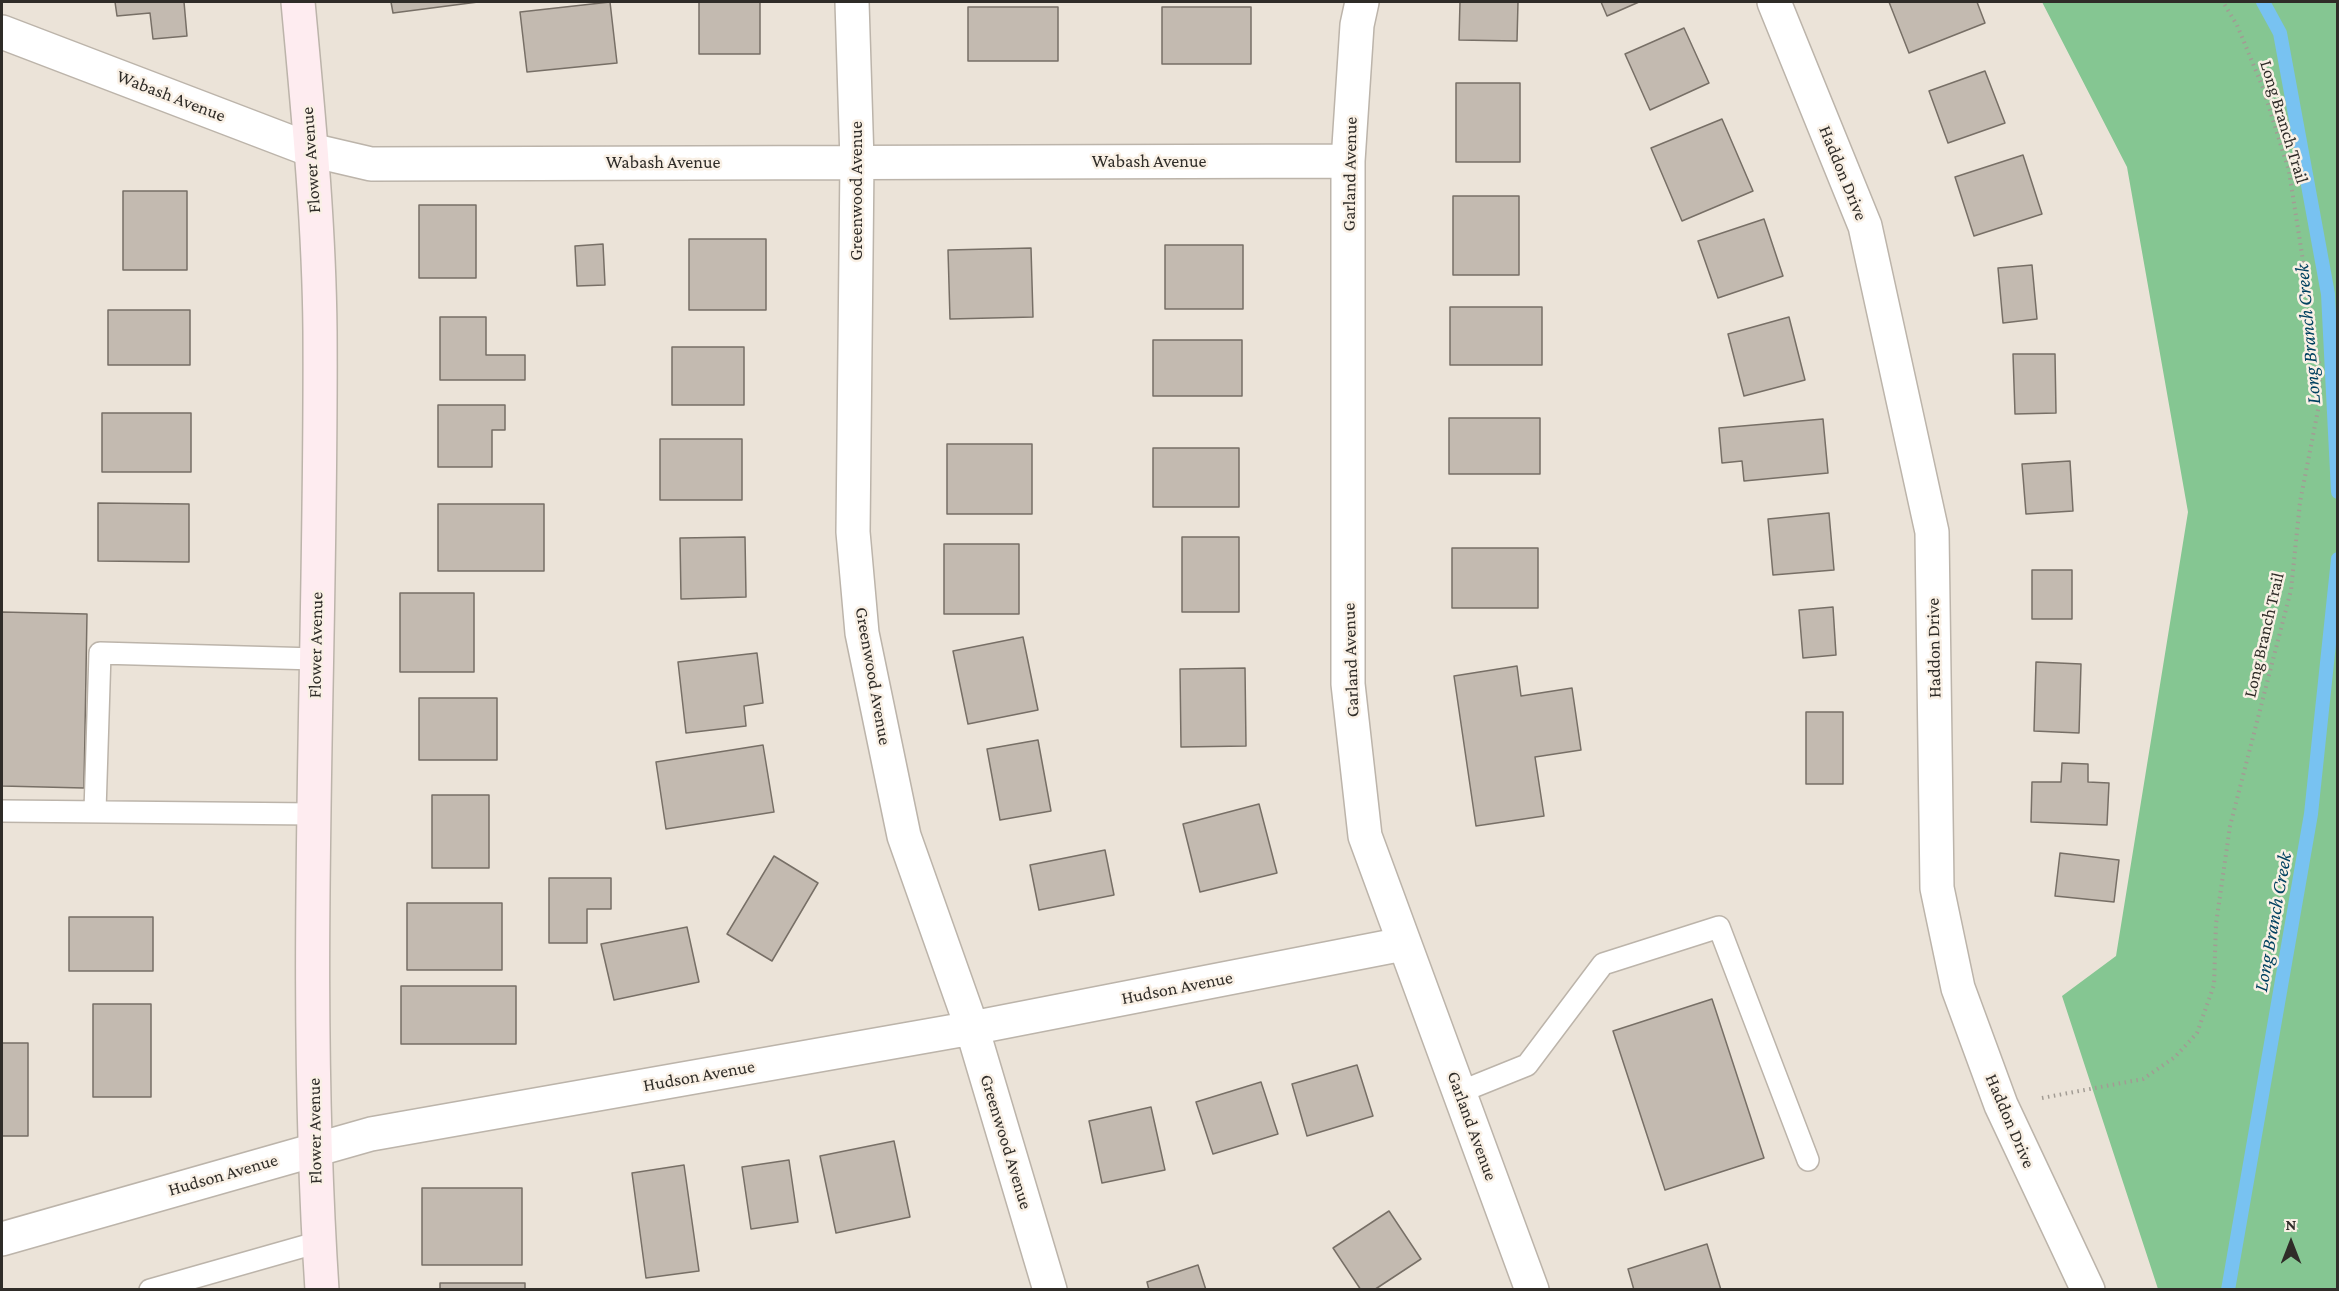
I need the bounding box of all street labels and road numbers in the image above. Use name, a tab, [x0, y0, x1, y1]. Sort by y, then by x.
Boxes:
street label: Long Branch Trail	[2255, 58, 2313, 186]
street label: Wabash Avenue	[114, 65, 228, 127]
street label: Flower Avenue	[297, 106, 325, 214]
street label: Garland Avenue	[1338, 117, 1362, 231]
street label: Greenwood Avenue	[845, 121, 867, 261]
street label: Haddon Drive	[1814, 122, 1872, 224]
street label: Wabash Avenue	[1092, 150, 1206, 172]
street label: Wabash Avenue	[606, 151, 720, 173]
street label: Long Branch Trail	[2239, 570, 2289, 700]
street label: Flower Avenue	[304, 592, 328, 698]
street label: Haddon Drive	[1922, 598, 1946, 698]
street label: Garland Avenue	[1338, 602, 1364, 718]
street label: Greenwood Avenue	[850, 605, 896, 747]
street label: Hudson Avenue	[1120, 967, 1234, 1009]
street label: Hudson Avenue	[642, 1056, 756, 1096]
street label: Garland Avenue	[1442, 1068, 1502, 1184]
street label: Haddon Drive	[1980, 1071, 2040, 1171]
street label: Greenwood Avenue	[975, 1072, 1037, 1212]
street label: Flower Avenue	[303, 1078, 327, 1184]
street label: Hudson Avenue	[166, 1149, 280, 1201]

